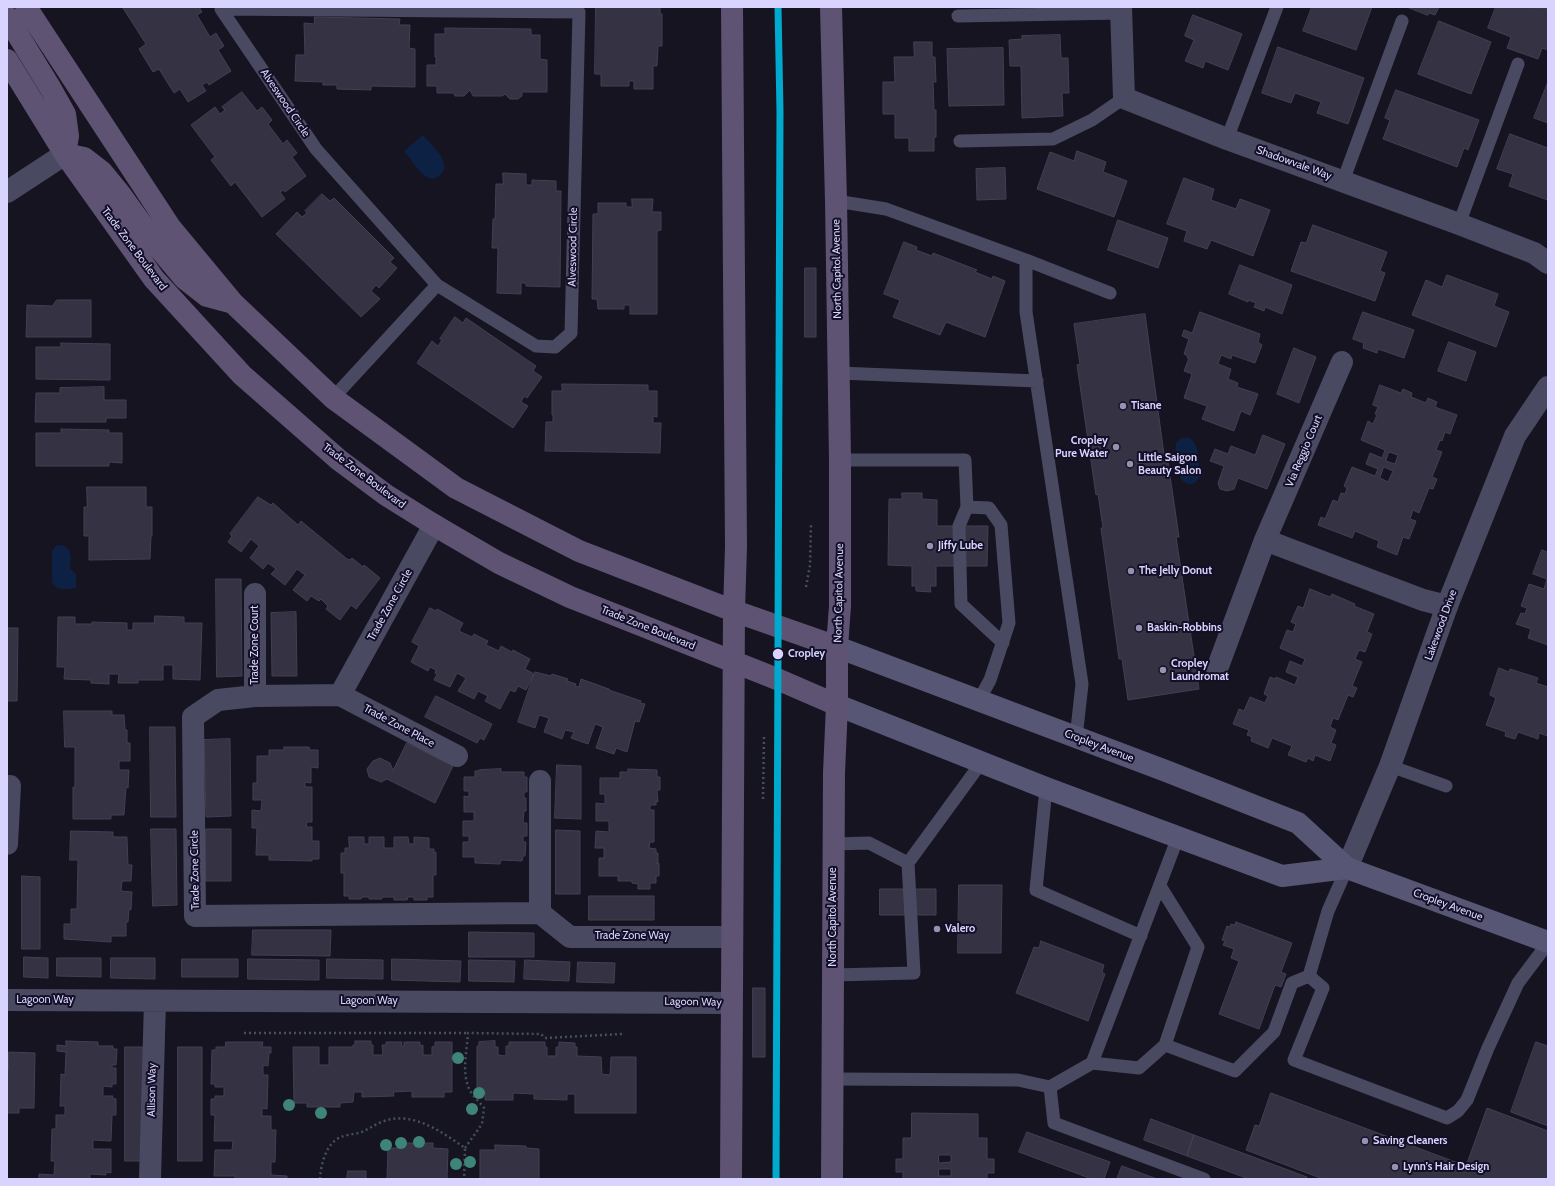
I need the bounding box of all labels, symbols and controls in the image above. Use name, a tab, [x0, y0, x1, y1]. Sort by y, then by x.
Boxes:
street label: Alveswood Circle	[257, 66, 313, 140]
street label: Shadowvale Way	[1254, 143, 1334, 183]
street label: Trade Zone Boulevard	[99, 205, 169, 293]
street label: Alveswood Circle	[566, 207, 580, 287]
street label: North Capitol Avenue	[830, 219, 844, 319]
place label: Tisane	[1131, 399, 1162, 413]
marker: Tisane	[1118, 401, 1128, 411]
street label: Via Reggio Court	[1283, 413, 1325, 489]
place label: Cropley Pure Water	[1055, 434, 1108, 460]
street label: Trade Zone Boulevard	[320, 441, 408, 511]
marker: Cropley Pure Water	[1111, 442, 1121, 452]
place label: Little Saigon Beauty Salon	[1138, 451, 1201, 477]
marker: Little Saigon Beauty Salon	[1125, 459, 1135, 469]
place label: Jiffy Lube	[938, 539, 983, 553]
marker: Jiffy Lube	[925, 541, 935, 551]
street label: North Capitol Avenue	[832, 543, 846, 643]
place label: The Jelly Donut	[1139, 564, 1212, 578]
marker: The Jelly Donut	[1126, 566, 1136, 576]
street label: Trade Zone Circle	[365, 567, 415, 643]
street label: Lakewood Drive	[1422, 588, 1460, 662]
street label: Trade Zone Boulevard	[599, 603, 697, 653]
street label: Trade Zone Court	[248, 605, 262, 685]
place label: Baskin-Robbins	[1147, 621, 1222, 635]
marker: Baskin-Robbins	[1134, 623, 1144, 633]
marker: Cropley	[771, 647, 785, 661]
place label: Cropley	[788, 647, 825, 661]
place label: Cropley Laundromat	[1171, 657, 1229, 683]
marker: Cropley Laundromat	[1158, 665, 1168, 675]
street label: Trade Zone Place	[361, 702, 437, 750]
street label: Cropley Avenue	[1062, 727, 1136, 765]
street label: Trade Zone Circle	[188, 830, 202, 910]
street label: North Capitol Avenue	[826, 867, 840, 967]
street label: Cropley Avenue	[1411, 886, 1485, 924]
place label: Valero	[945, 922, 975, 936]
marker: Valero	[932, 924, 942, 934]
street label: Trade Zone Way	[595, 929, 669, 943]
street label: Lagoon Way	[16, 993, 74, 1007]
street label: Lagoon Way	[340, 994, 398, 1008]
street label: Lagoon Way	[664, 995, 722, 1009]
street label: Allison Way	[145, 1063, 159, 1117]
place label: Saving Cleaners	[1373, 1134, 1448, 1148]
marker: Saving Cleaners	[1360, 1136, 1370, 1146]
place label: Lynn’s Hair Design	[1403, 1160, 1489, 1174]
marker: Lynn’s Hair Design	[1390, 1162, 1400, 1172]

